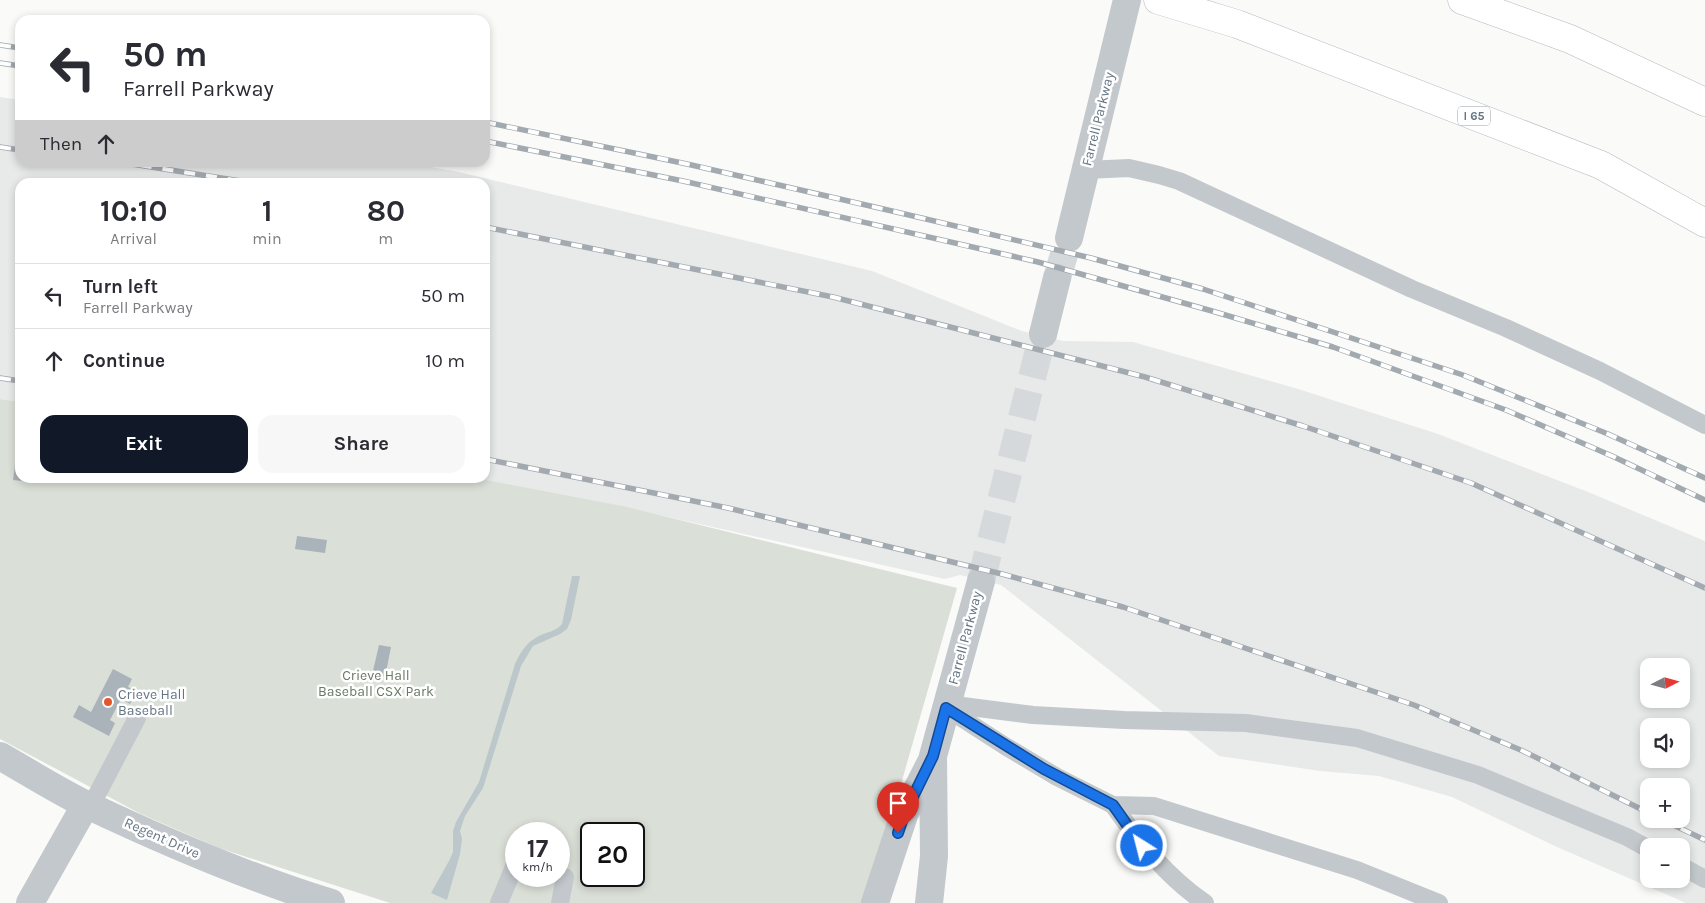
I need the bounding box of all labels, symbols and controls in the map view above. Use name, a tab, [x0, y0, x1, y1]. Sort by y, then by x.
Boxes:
text: 50 m	[123, 34, 208, 75]
icon: left	[40, 35, 105, 100]
street label: Farrell Parkway	[1078, 70, 1118, 168]
text: Farrell Parkway	[123, 76, 274, 102]
road number: I 65	[1458, 106, 1490, 125]
icon: ahead	[92, 130, 120, 158]
text: Then	[40, 133, 82, 155]
text: 10:10	[100, 193, 167, 229]
text: 1	[262, 193, 272, 229]
text: 80	[367, 193, 405, 229]
text: Arrival	[110, 229, 157, 248]
text: min	[252, 229, 282, 248]
text: m	[378, 229, 393, 248]
text: Turn left	[83, 276, 158, 298]
icon: left	[40, 282, 68, 310]
text: 50 m	[421, 285, 465, 307]
text: Farrell Parkway	[83, 298, 193, 317]
icon: ahead	[40, 347, 68, 375]
text: Continue	[83, 350, 165, 372]
text: 10 m	[425, 350, 465, 372]
button: Exit	[40, 415, 248, 473]
button: Share	[258, 415, 465, 473]
street label: Farrell Parkway	[944, 589, 986, 687]
north arrow	[1640, 658, 1690, 708]
map controls	[1640, 658, 1690, 888]
park label: Crieve Hall Baseball CSX Park	[318, 667, 434, 700]
place label: Crieve Hall Baseball	[118, 686, 185, 719]
marker: Crieve Hall Baseball	[102, 696, 114, 708]
button: sound	[1640, 718, 1690, 768]
button: +	[1640, 778, 1690, 828]
pin	[877, 782, 919, 833]
icon: arrive	[884, 789, 912, 817]
street label: Regent Drive	[122, 814, 202, 862]
position arrow	[1115, 819, 1167, 871]
speed limit sign: 20	[580, 822, 645, 887]
text: 17	[527, 834, 548, 863]
button: −	[1640, 838, 1690, 888]
text: km/h	[522, 860, 553, 874]

